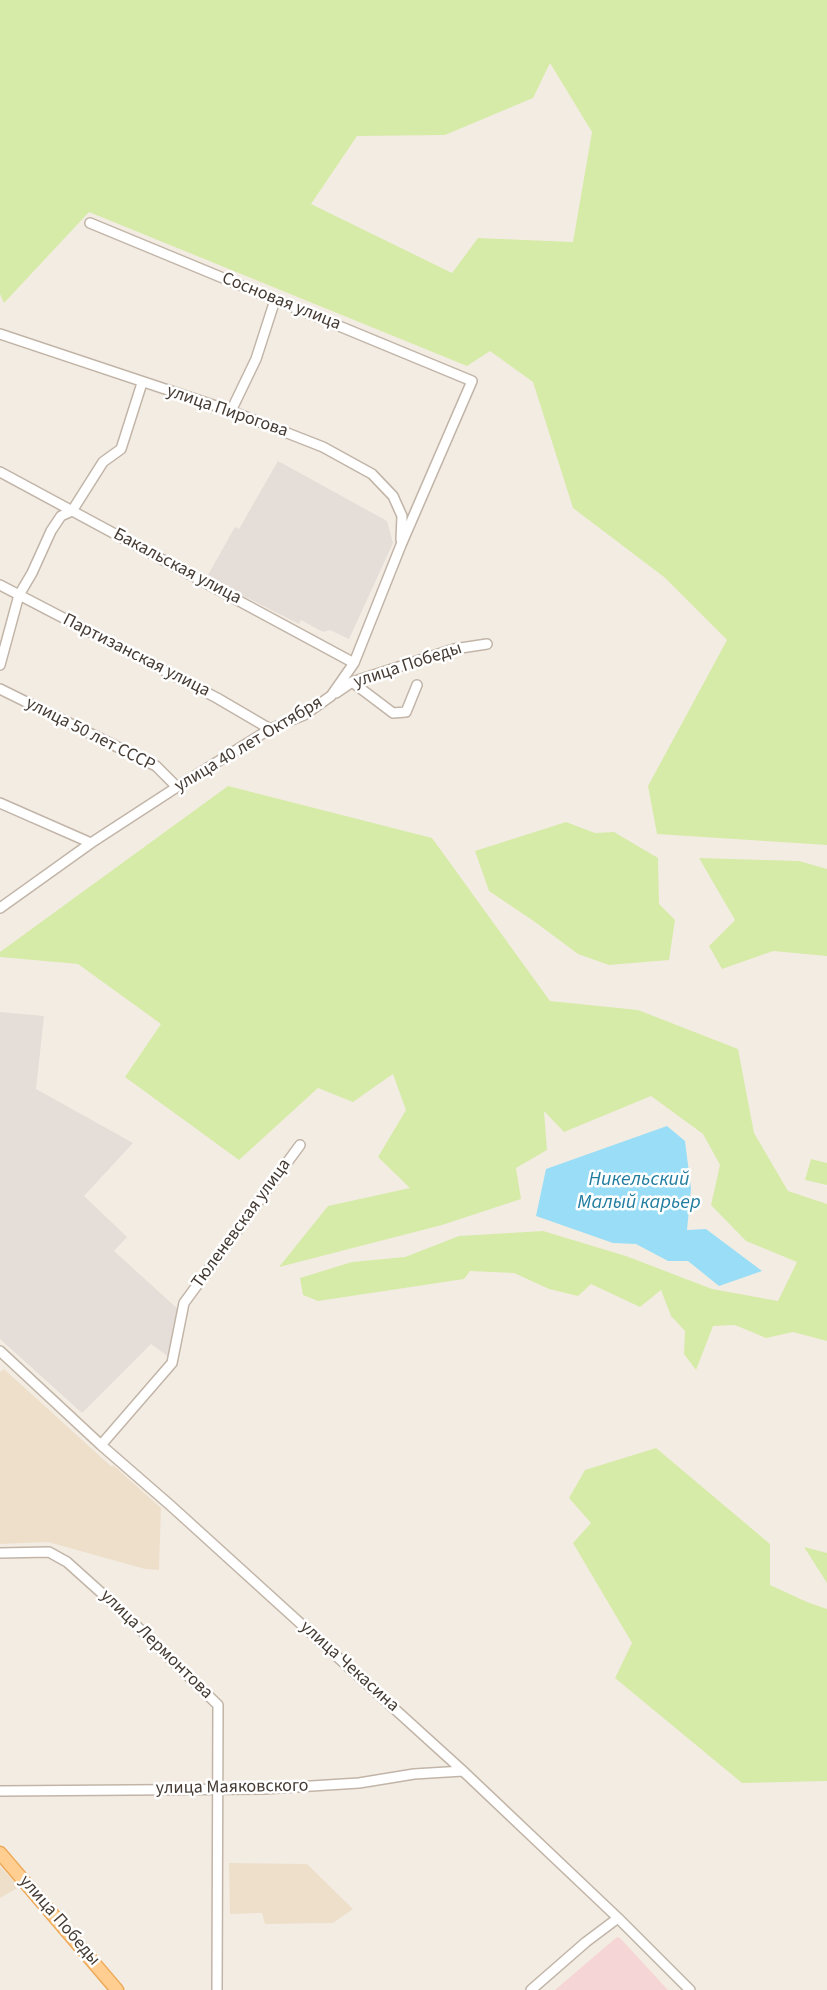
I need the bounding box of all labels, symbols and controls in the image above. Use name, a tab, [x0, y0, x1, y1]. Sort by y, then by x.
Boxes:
street label: Сосновая улица	[218, 268, 344, 336]
street label: улица Пирогова	[163, 381, 291, 443]
street label: Бакальская улица	[109, 524, 245, 610]
street label: Партизанская улица	[59, 610, 213, 702]
street label: улица Победы	[351, 638, 465, 694]
street label: улица 40 лет Октября	[171, 692, 327, 798]
street label: улица 50 лет СССР	[22, 693, 158, 777]
street label: Тюленевская улица	[188, 1155, 296, 1293]
water label: Никельский Малый карьер	[577, 1169, 701, 1216]
street label: улица Лермонтова	[95, 1586, 217, 1704]
street label: улица Чекасина	[295, 1617, 403, 1717]
street label: улица Маяковского	[155, 1776, 309, 1800]
street label: улица Победы	[14, 1871, 104, 1971]

